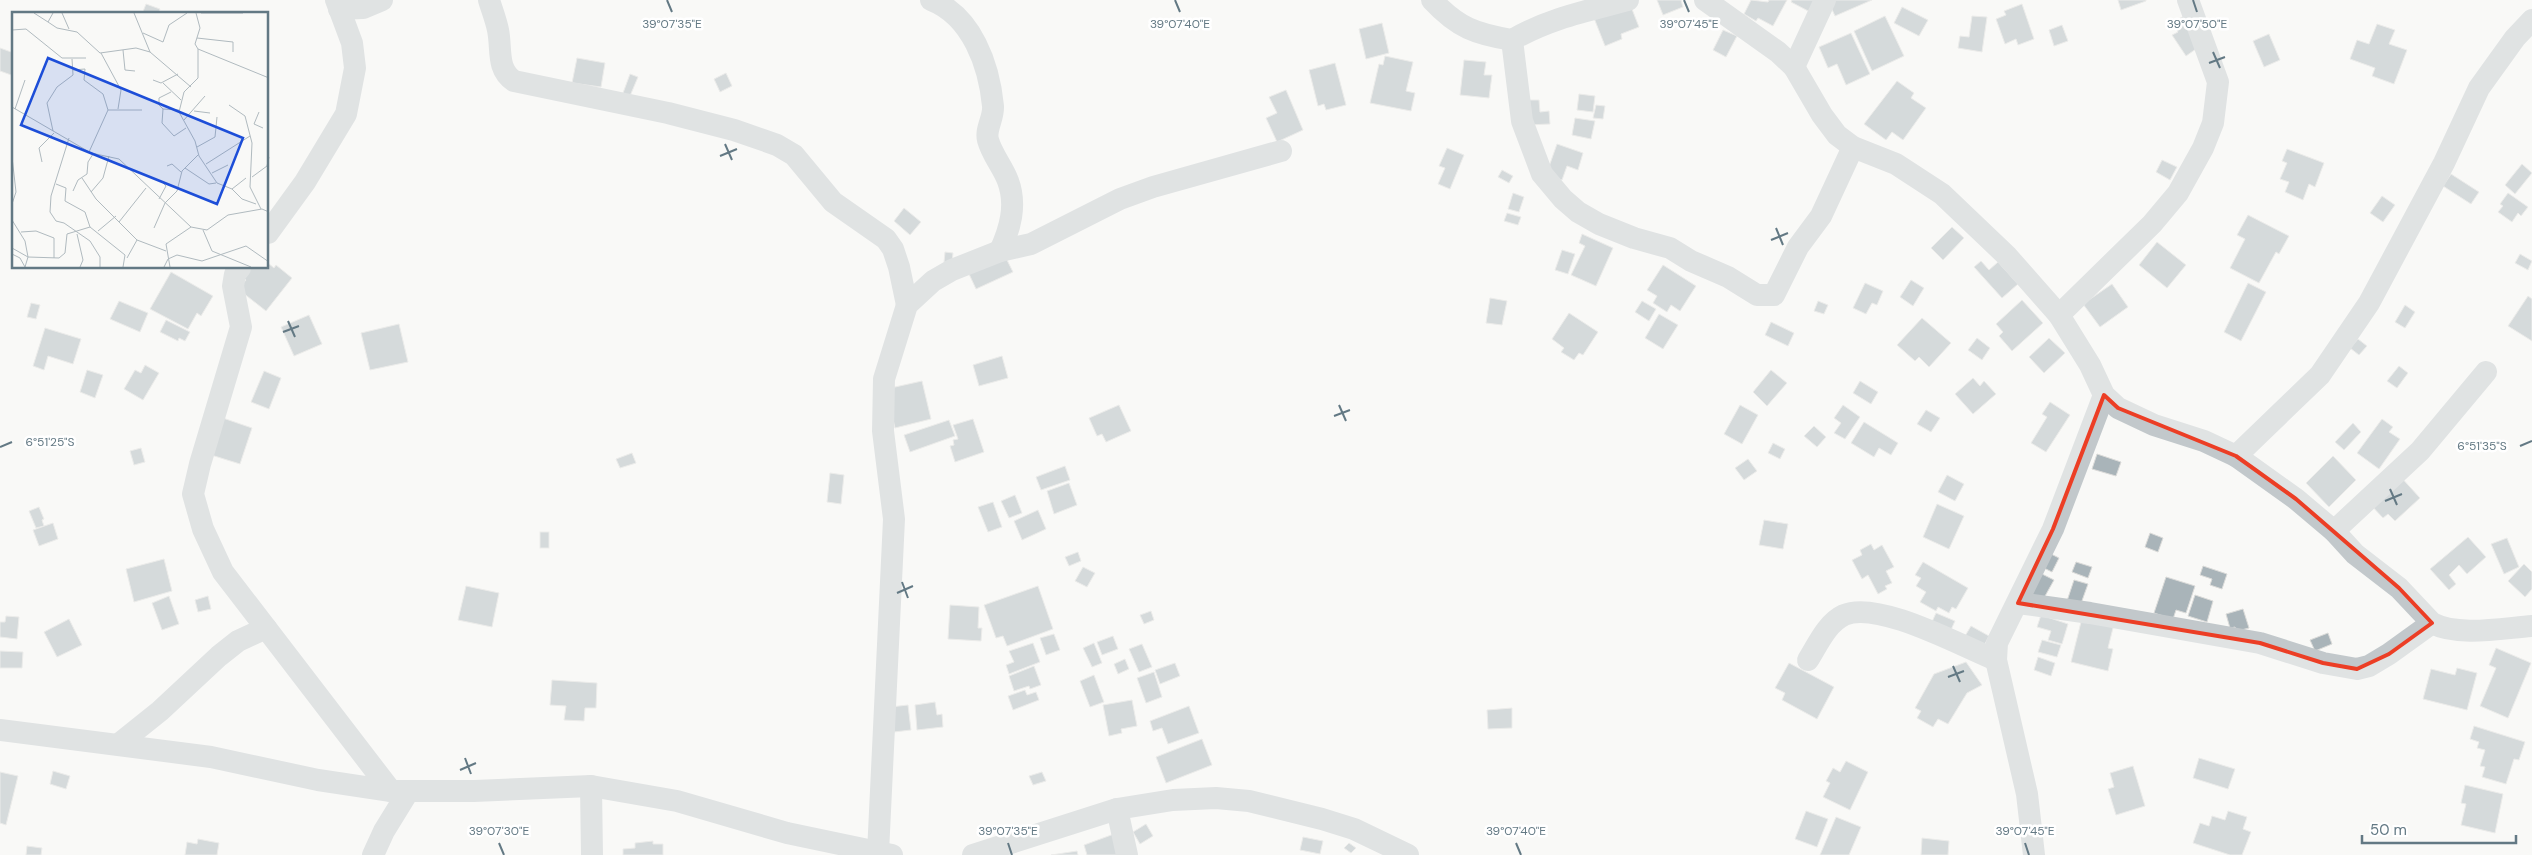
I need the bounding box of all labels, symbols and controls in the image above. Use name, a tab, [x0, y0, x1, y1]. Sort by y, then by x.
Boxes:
inset map	[12, 12, 269, 269]
text: 39°07'35"E	[642, 16, 702, 32]
text: 39°07'40"E	[1150, 16, 1210, 32]
text: 39°07'45"E	[1659, 16, 1719, 32]
text: 39°07'50"E	[2167, 16, 2227, 32]
text: 6°51'25"S	[25, 434, 75, 450]
text: 6°51'35"S	[2457, 438, 2507, 454]
scale bar	[2362, 812, 2516, 844]
text: 50 m	[2370, 820, 2407, 840]
text: 39°07'30"E	[469, 823, 530, 839]
text: 39°07'35"E	[978, 823, 1038, 839]
text: 39°07'40"E	[1486, 823, 1546, 839]
text: 39°07'45"E	[1995, 823, 2055, 839]

